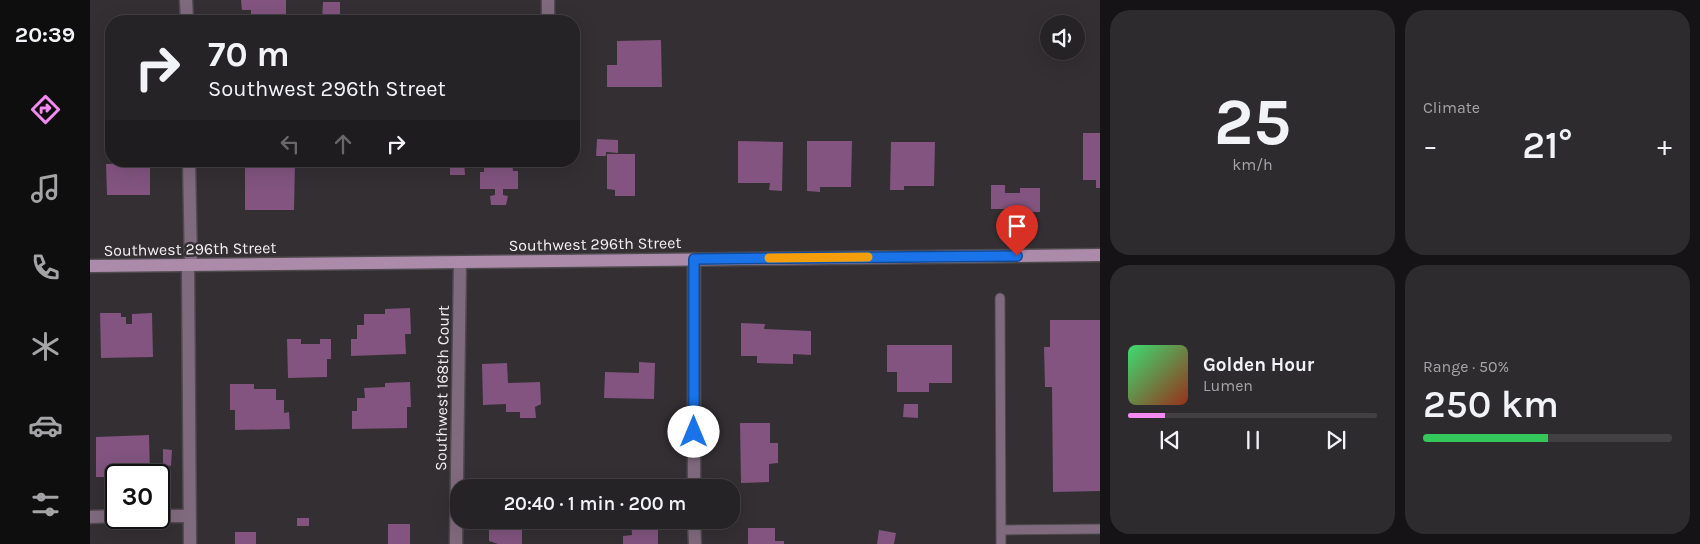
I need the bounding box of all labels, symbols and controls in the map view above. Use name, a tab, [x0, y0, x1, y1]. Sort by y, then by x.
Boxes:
map controls	[1040, 15, 1085, 60]
button: sound	[1040, 15, 1085, 60]
text: 20:39	[15, 22, 75, 48]
text: 70 m	[208, 34, 290, 75]
icon: right	[125, 35, 190, 100]
text: Southwest 296th Street	[208, 76, 446, 102]
text: 25	[1214, 84, 1291, 160]
icon: directions	[28, 92, 63, 127]
text: Climate	[1423, 98, 1480, 117]
text: 21°	[1522, 123, 1573, 168]
text: −	[1423, 129, 1438, 162]
text: +	[1657, 129, 1672, 162]
icon: left	[276, 130, 304, 158]
icon: ahead	[329, 130, 357, 158]
icon: right	[382, 130, 410, 158]
text: km/h	[1232, 155, 1273, 174]
icon: music	[28, 171, 63, 206]
pin	[996, 205, 1038, 256]
icon: arrive	[1003, 212, 1031, 240]
street label: Southwest 296th Street	[508, 233, 682, 255]
street label: Southwest 296th Street	[103, 238, 277, 260]
icon: phone	[28, 250, 63, 285]
street label: Southwest 168th Court	[431, 305, 453, 471]
icon: climate	[28, 329, 63, 364]
text: Golden Hour	[1203, 354, 1314, 376]
text: Range · 50%	[1423, 357, 1509, 376]
text: Lumen	[1203, 376, 1253, 395]
text: 250 km	[1423, 382, 1559, 427]
position arrow	[667, 405, 719, 457]
icon: car	[28, 408, 63, 443]
icon: previous	[1156, 426, 1184, 454]
icon: pause	[1239, 426, 1267, 454]
icon: next	[1322, 426, 1350, 454]
speed limit sign: 30	[105, 464, 170, 529]
icon: filters	[28, 487, 63, 522]
text: 20:40 · 1 min · 200 m	[504, 493, 686, 515]

